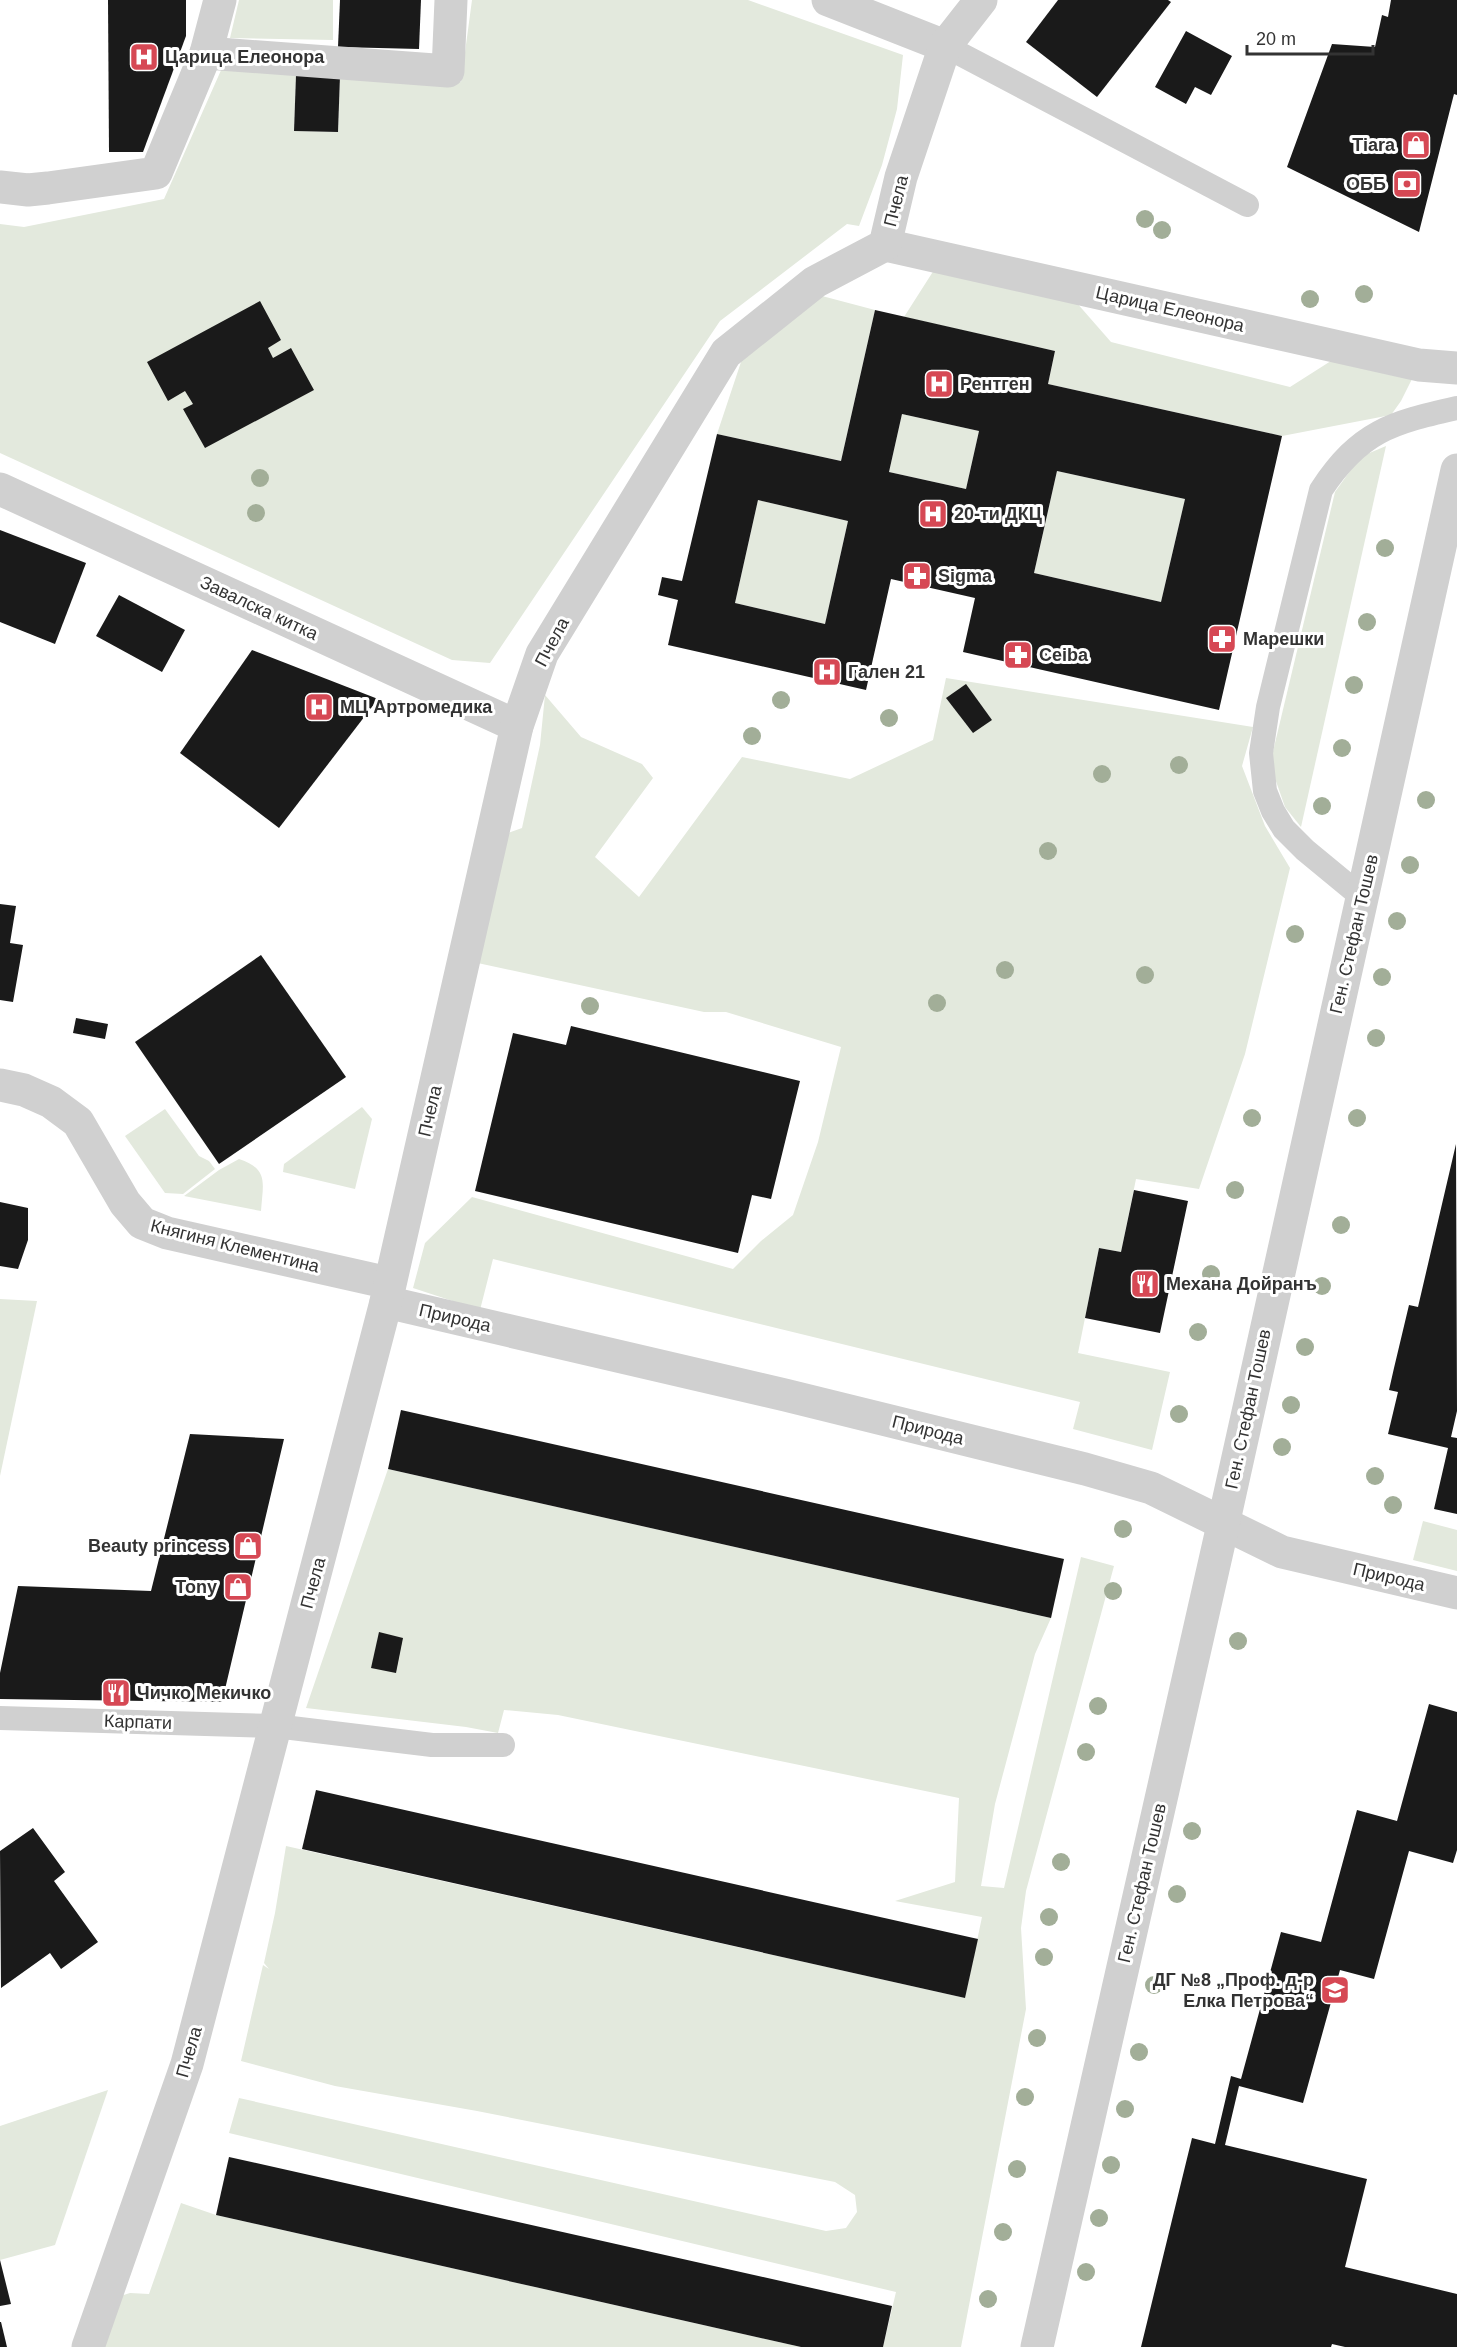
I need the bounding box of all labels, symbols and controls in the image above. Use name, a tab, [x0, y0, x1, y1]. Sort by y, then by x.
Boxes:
scale bar	[1247, 18, 1373, 56]
text: 20 m	[1256, 29, 1296, 49]
hospital icon: Царица Елеонора	[128, 41, 160, 73]
place label: Царица Елеонора	[165, 47, 325, 67]
shop icon: Tiara	[1400, 129, 1432, 161]
place label: Tiara	[1352, 135, 1396, 155]
bank icon: ОББ	[1391, 168, 1423, 200]
street label: Пчела	[880, 172, 912, 229]
place label: ОББ	[1346, 174, 1386, 194]
street label: Царица Елеонора	[1094, 282, 1247, 336]
hospital icon: Рентген	[923, 368, 955, 400]
place label: Рентген	[960, 374, 1030, 394]
hospital icon: 20-ти ДКЦ	[917, 498, 949, 530]
place label: 20-ти ДКЦ	[954, 504, 1043, 524]
pharmacy icon: Sigma	[901, 560, 933, 592]
place label: Sigma	[938, 566, 993, 586]
street label: Завалска китка	[197, 572, 322, 644]
street label: Пчела	[531, 613, 574, 670]
pharmacy icon: Марешки	[1206, 623, 1238, 655]
place label: Марешки	[1243, 629, 1324, 649]
pharmacy icon: Ceiba	[1002, 639, 1034, 671]
place label: Ceiba	[1039, 645, 1089, 665]
hospital icon: Гален 21	[811, 656, 843, 688]
place label: Гален 21	[848, 662, 925, 682]
hospital icon: МЦ Артромедика	[303, 691, 335, 723]
place label: МЦ Артромедика	[340, 697, 493, 717]
street label: Ген. Стефан Тошев	[1326, 852, 1382, 1016]
street label: Пчела	[414, 1082, 446, 1139]
street label: Княгиня Клементина	[149, 1215, 322, 1277]
restaurant icon: Механа Дойранъ	[1129, 1268, 1161, 1300]
place label: Механа Дойранъ	[1166, 1274, 1317, 1294]
street label: Природа	[417, 1300, 494, 1336]
street label: Ген. Стефан Тошев	[1221, 1327, 1275, 1491]
street label: Природа	[890, 1411, 967, 1449]
shop icon: Beauty princess	[232, 1530, 264, 1562]
place label: Beauty princess	[88, 1536, 227, 1556]
street label: Пчела	[297, 1554, 330, 1611]
street label: Природа	[1351, 1559, 1428, 1595]
shop icon: Tony	[222, 1571, 254, 1603]
place label: Tony	[175, 1577, 217, 1597]
restaurant icon: Чичко Мекичко	[100, 1677, 132, 1709]
place label: Чичко Мекичко	[137, 1683, 271, 1703]
street label: Карпати	[104, 1711, 172, 1733]
street label: Ген. Стефан Тошев	[1114, 1801, 1170, 1965]
place label: ДГ №8 „Проф. д-р Елка Петрова“	[1153, 1970, 1314, 2011]
school or university icon: ДГ №8 „Проф. д-р Елка Петрова“	[1319, 1974, 1351, 2006]
street label: Пчела	[172, 2023, 206, 2080]

